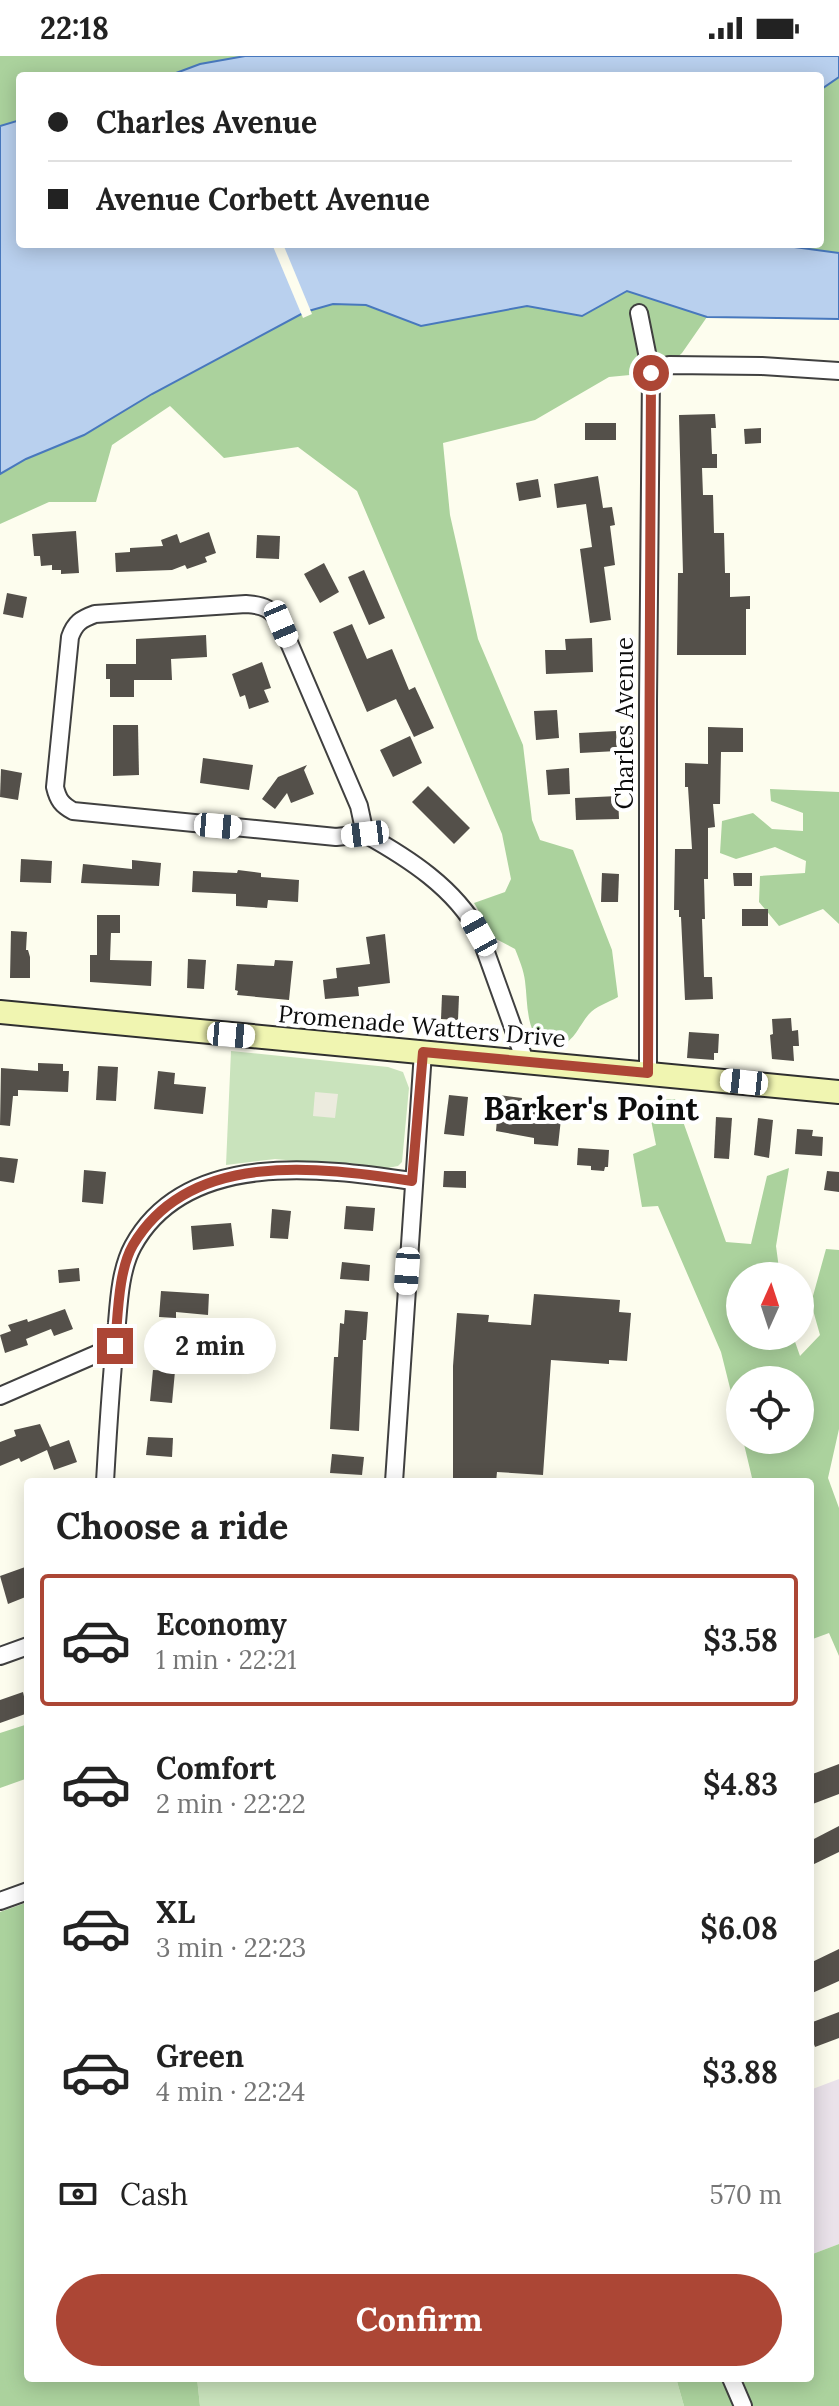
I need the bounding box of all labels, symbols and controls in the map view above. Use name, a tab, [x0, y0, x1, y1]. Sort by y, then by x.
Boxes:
text: 22:18	[40, 9, 109, 47]
text: Charles Avenue	[96, 103, 317, 141]
text: Avenue Corbett Avenue	[96, 180, 430, 218]
route start	[633, 355, 669, 391]
car	[261, 597, 301, 651]
street label: Charles Avenue	[609, 637, 640, 809]
car	[193, 812, 243, 840]
car	[340, 819, 390, 849]
car	[457, 906, 501, 960]
street label: Promenade Watters Drive	[277, 998, 567, 1054]
car	[206, 1021, 256, 1049]
car	[719, 1068, 769, 1096]
district label: Barker's Point	[483, 1088, 699, 1129]
car	[393, 1246, 421, 1296]
north arrow	[726, 1262, 814, 1350]
map controls	[726, 1262, 814, 1454]
callout: 2 min	[143, 1318, 275, 1374]
route end	[97, 1328, 133, 1364]
text: 2 min	[175, 1329, 245, 1362]
button: locate	[726, 1366, 814, 1454]
text: Choose a ride	[56, 1503, 288, 1549]
icon: car	[60, 1604, 132, 1676]
text: Economy	[156, 1605, 287, 1643]
text: $3.58	[703, 1621, 778, 1659]
text: 1 min · 22:21	[156, 1643, 297, 1676]
icon: car	[60, 1748, 132, 1820]
text: Comfort	[156, 1749, 276, 1787]
text: $4.83	[703, 1765, 778, 1803]
text: 2 min · 22:22	[156, 1787, 306, 1820]
icon: car	[60, 1892, 132, 1964]
text: XL	[156, 1893, 195, 1931]
text: $6.08	[700, 1909, 778, 1947]
text: 3 min · 22:23	[156, 1931, 306, 1964]
icon: car	[60, 2036, 132, 2108]
text: Green	[156, 2037, 244, 2075]
text: $3.88	[702, 2053, 778, 2091]
text: 4 min · 22:24	[156, 2075, 305, 2108]
icon: cash	[56, 2172, 100, 2216]
text: Cash	[120, 2175, 188, 2213]
text: 570 m	[710, 2178, 782, 2211]
button: Confirm	[56, 2274, 782, 2366]

